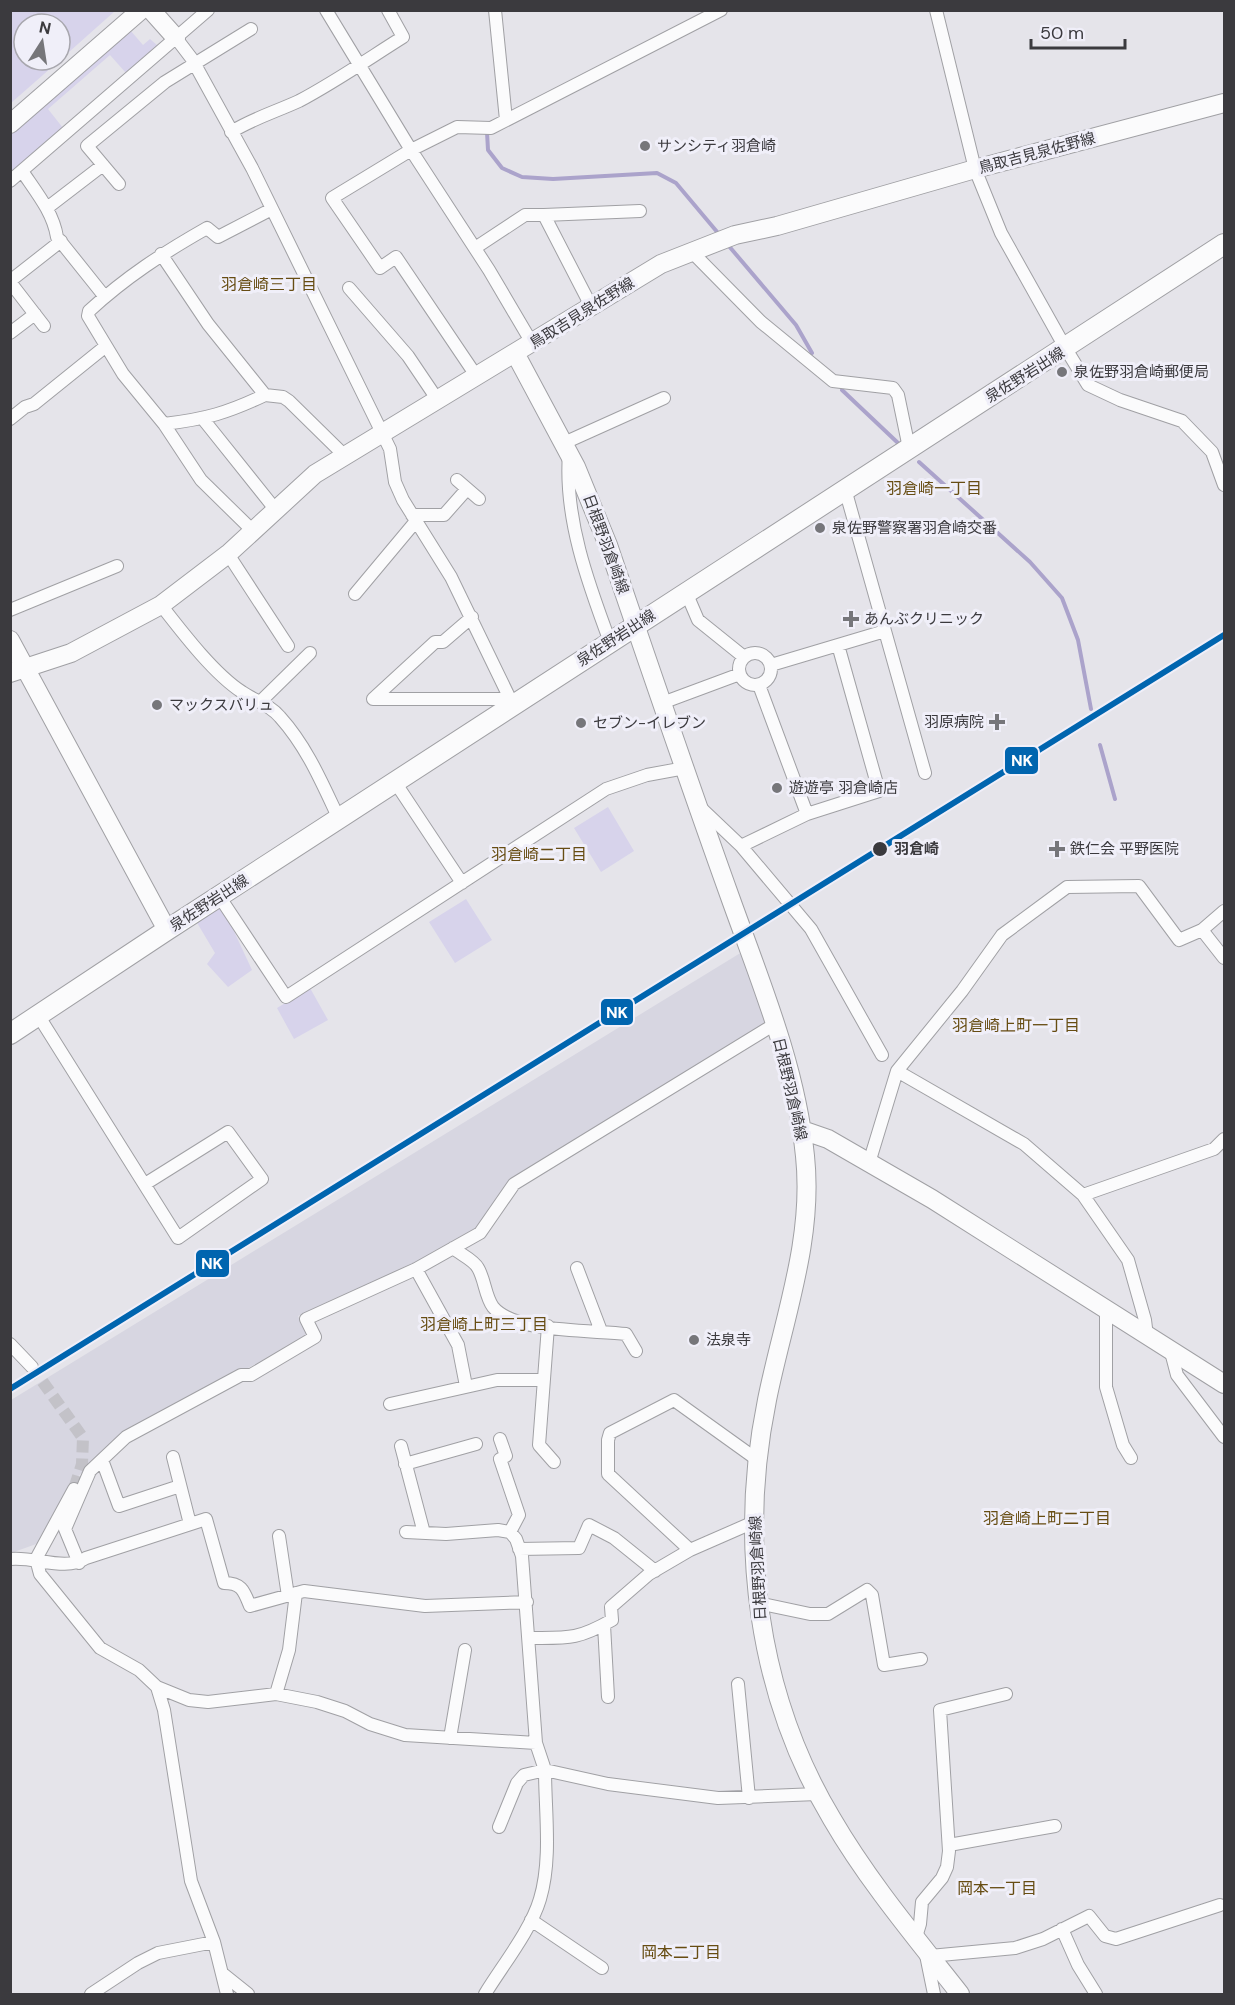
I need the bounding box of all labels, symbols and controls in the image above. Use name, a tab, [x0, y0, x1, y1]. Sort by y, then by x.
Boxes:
north arrow	[12, 12, 72, 72]
scale bar	[1031, 12, 1126, 50]
text: N	[37, 16, 53, 39]
text: 50 m	[1040, 21, 1084, 45]
street label: 鳥取吉見泉佐野線	[976, 128, 1098, 178]
place label: サンシティ羽倉崎	[657, 136, 776, 156]
marker: サンシティ羽倉崎	[638, 139, 652, 153]
street label: 鳥取吉見泉佐野線	[526, 273, 638, 353]
district label: 羽倉崎三丁目	[221, 274, 317, 295]
street label: 泉佐野岩出線	[982, 343, 1068, 407]
place label: 泉佐野羽倉崎郵便局	[1074, 362, 1209, 382]
marker: 泉佐野羽倉崎郵便局	[1055, 365, 1069, 379]
district label: 羽倉崎一丁目	[886, 478, 982, 499]
street label: 日根野羽倉崎線	[579, 491, 633, 597]
place label: 泉佐野警察署羽倉崎交番	[832, 518, 997, 538]
marker: 泉佐野警察署羽倉崎交番	[813, 521, 827, 535]
street label: 泉佐野岩出線	[573, 605, 659, 671]
place label: あんぶクリニック	[864, 609, 984, 629]
marker: あんぶクリニック	[842, 610, 860, 628]
place label: マックスバリュ	[169, 695, 274, 715]
marker: マックスバリュ	[150, 698, 164, 712]
place label: 羽原病院	[924, 712, 984, 732]
place label: セブン-イレブン	[593, 713, 706, 733]
marker: 羽原病院	[988, 713, 1006, 731]
marker: セブン-イレブン	[574, 716, 588, 730]
line badge: NK	[1004, 746, 1039, 775]
text: NK	[1011, 750, 1034, 771]
place label: 遊遊亭 羽倉崎店	[789, 778, 898, 798]
marker: 遊遊亭 羽倉崎店	[770, 781, 784, 795]
place label: 羽倉崎	[894, 839, 939, 859]
place label: 鉄仁会 平野医院	[1070, 839, 1179, 859]
marker: 羽倉崎	[871, 840, 889, 858]
marker: 鉄仁会 平野医院	[1048, 840, 1066, 858]
district label: 羽倉崎二丁目	[491, 844, 587, 865]
street label: 泉佐野岩出線	[166, 870, 252, 936]
line badge: NK	[600, 998, 634, 1026]
text: NK	[606, 1002, 629, 1023]
district label: 羽倉崎上町一丁目	[952, 1015, 1080, 1036]
street label: 日根野羽倉崎線	[768, 1036, 812, 1142]
line badge: NK	[195, 1249, 230, 1278]
text: NK	[201, 1253, 224, 1274]
district label: 羽倉崎上町三丁目	[420, 1314, 548, 1335]
place label: 法泉寺	[706, 1330, 751, 1350]
marker: 法泉寺	[687, 1333, 701, 1347]
district label: 羽倉崎上町二丁目	[983, 1508, 1111, 1529]
street label: 日根野羽倉崎線	[745, 1515, 771, 1621]
district label: 岡本一丁目	[957, 1878, 1037, 1899]
district label: 岡本二丁目	[641, 1942, 721, 1963]

